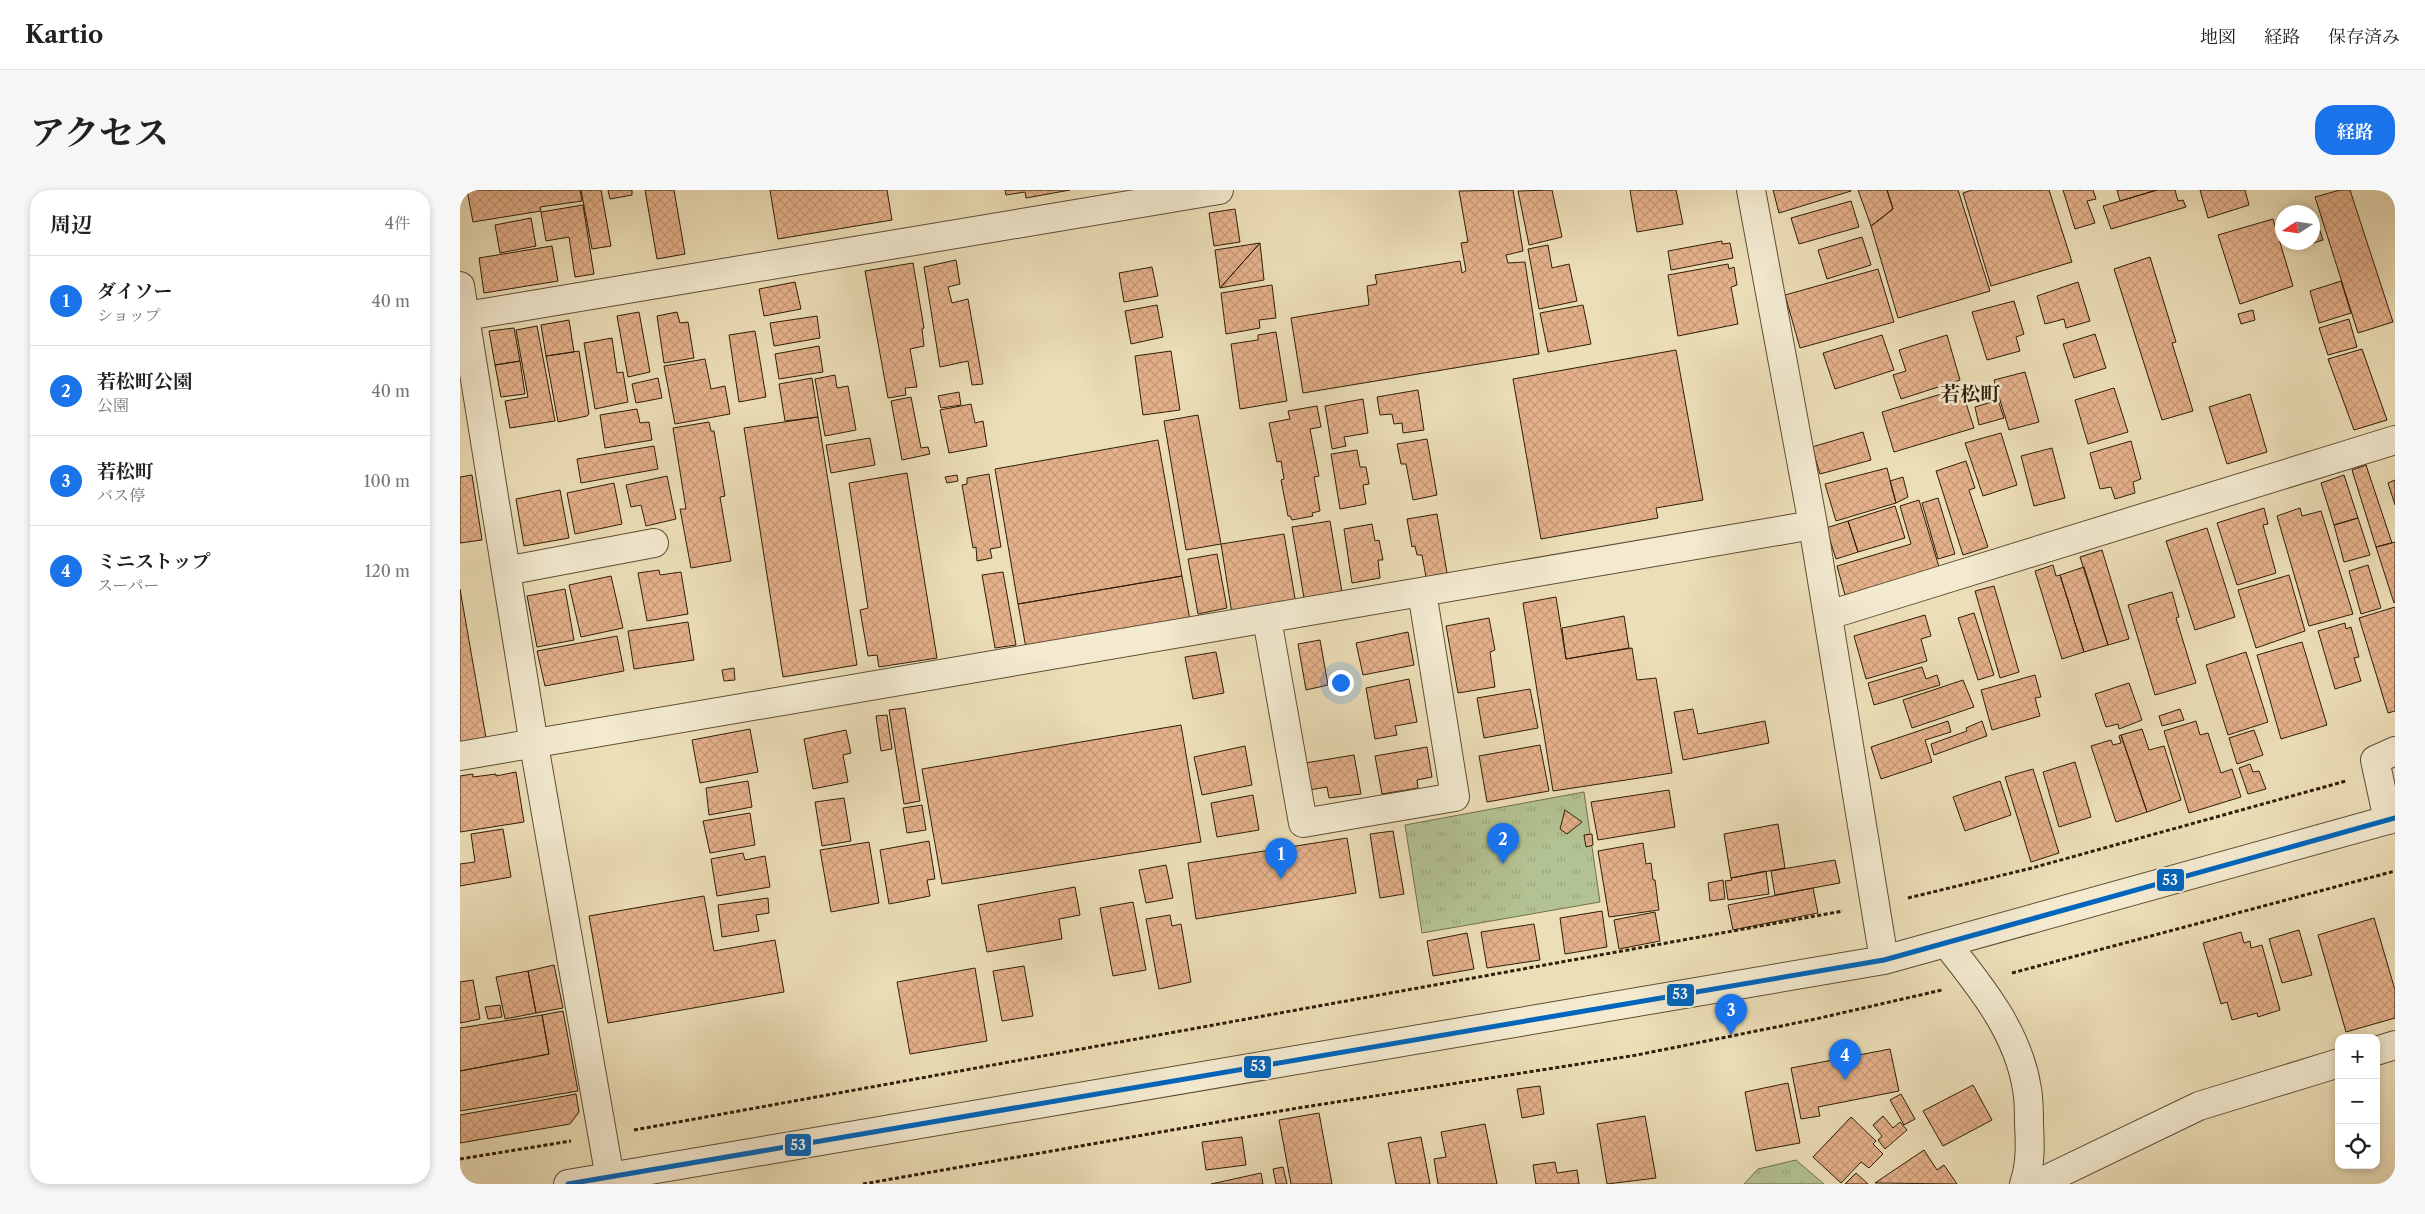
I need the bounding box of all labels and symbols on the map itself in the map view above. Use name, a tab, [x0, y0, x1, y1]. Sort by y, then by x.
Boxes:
north arrow	[2275, 205, 2320, 250]
district label: 若松町	[1940, 382, 2001, 406]
your location	[1328, 670, 1354, 696]
pin: 2	[1487, 823, 1519, 864]
pin: 1	[1265, 838, 1297, 879]
line badge: 53	[2156, 868, 2185, 892]
text: 53	[2162, 871, 2178, 889]
line badge: 53	[1666, 983, 1695, 1007]
text: 53	[1672, 985, 1688, 1003]
pin: 3	[1715, 994, 1747, 1035]
pin: 4	[1829, 1039, 1861, 1080]
line badge: 53	[1243, 1055, 1272, 1079]
text: 53	[1250, 1057, 1266, 1075]
line badge: 53	[784, 1133, 812, 1157]
text: 53	[790, 1136, 806, 1154]

